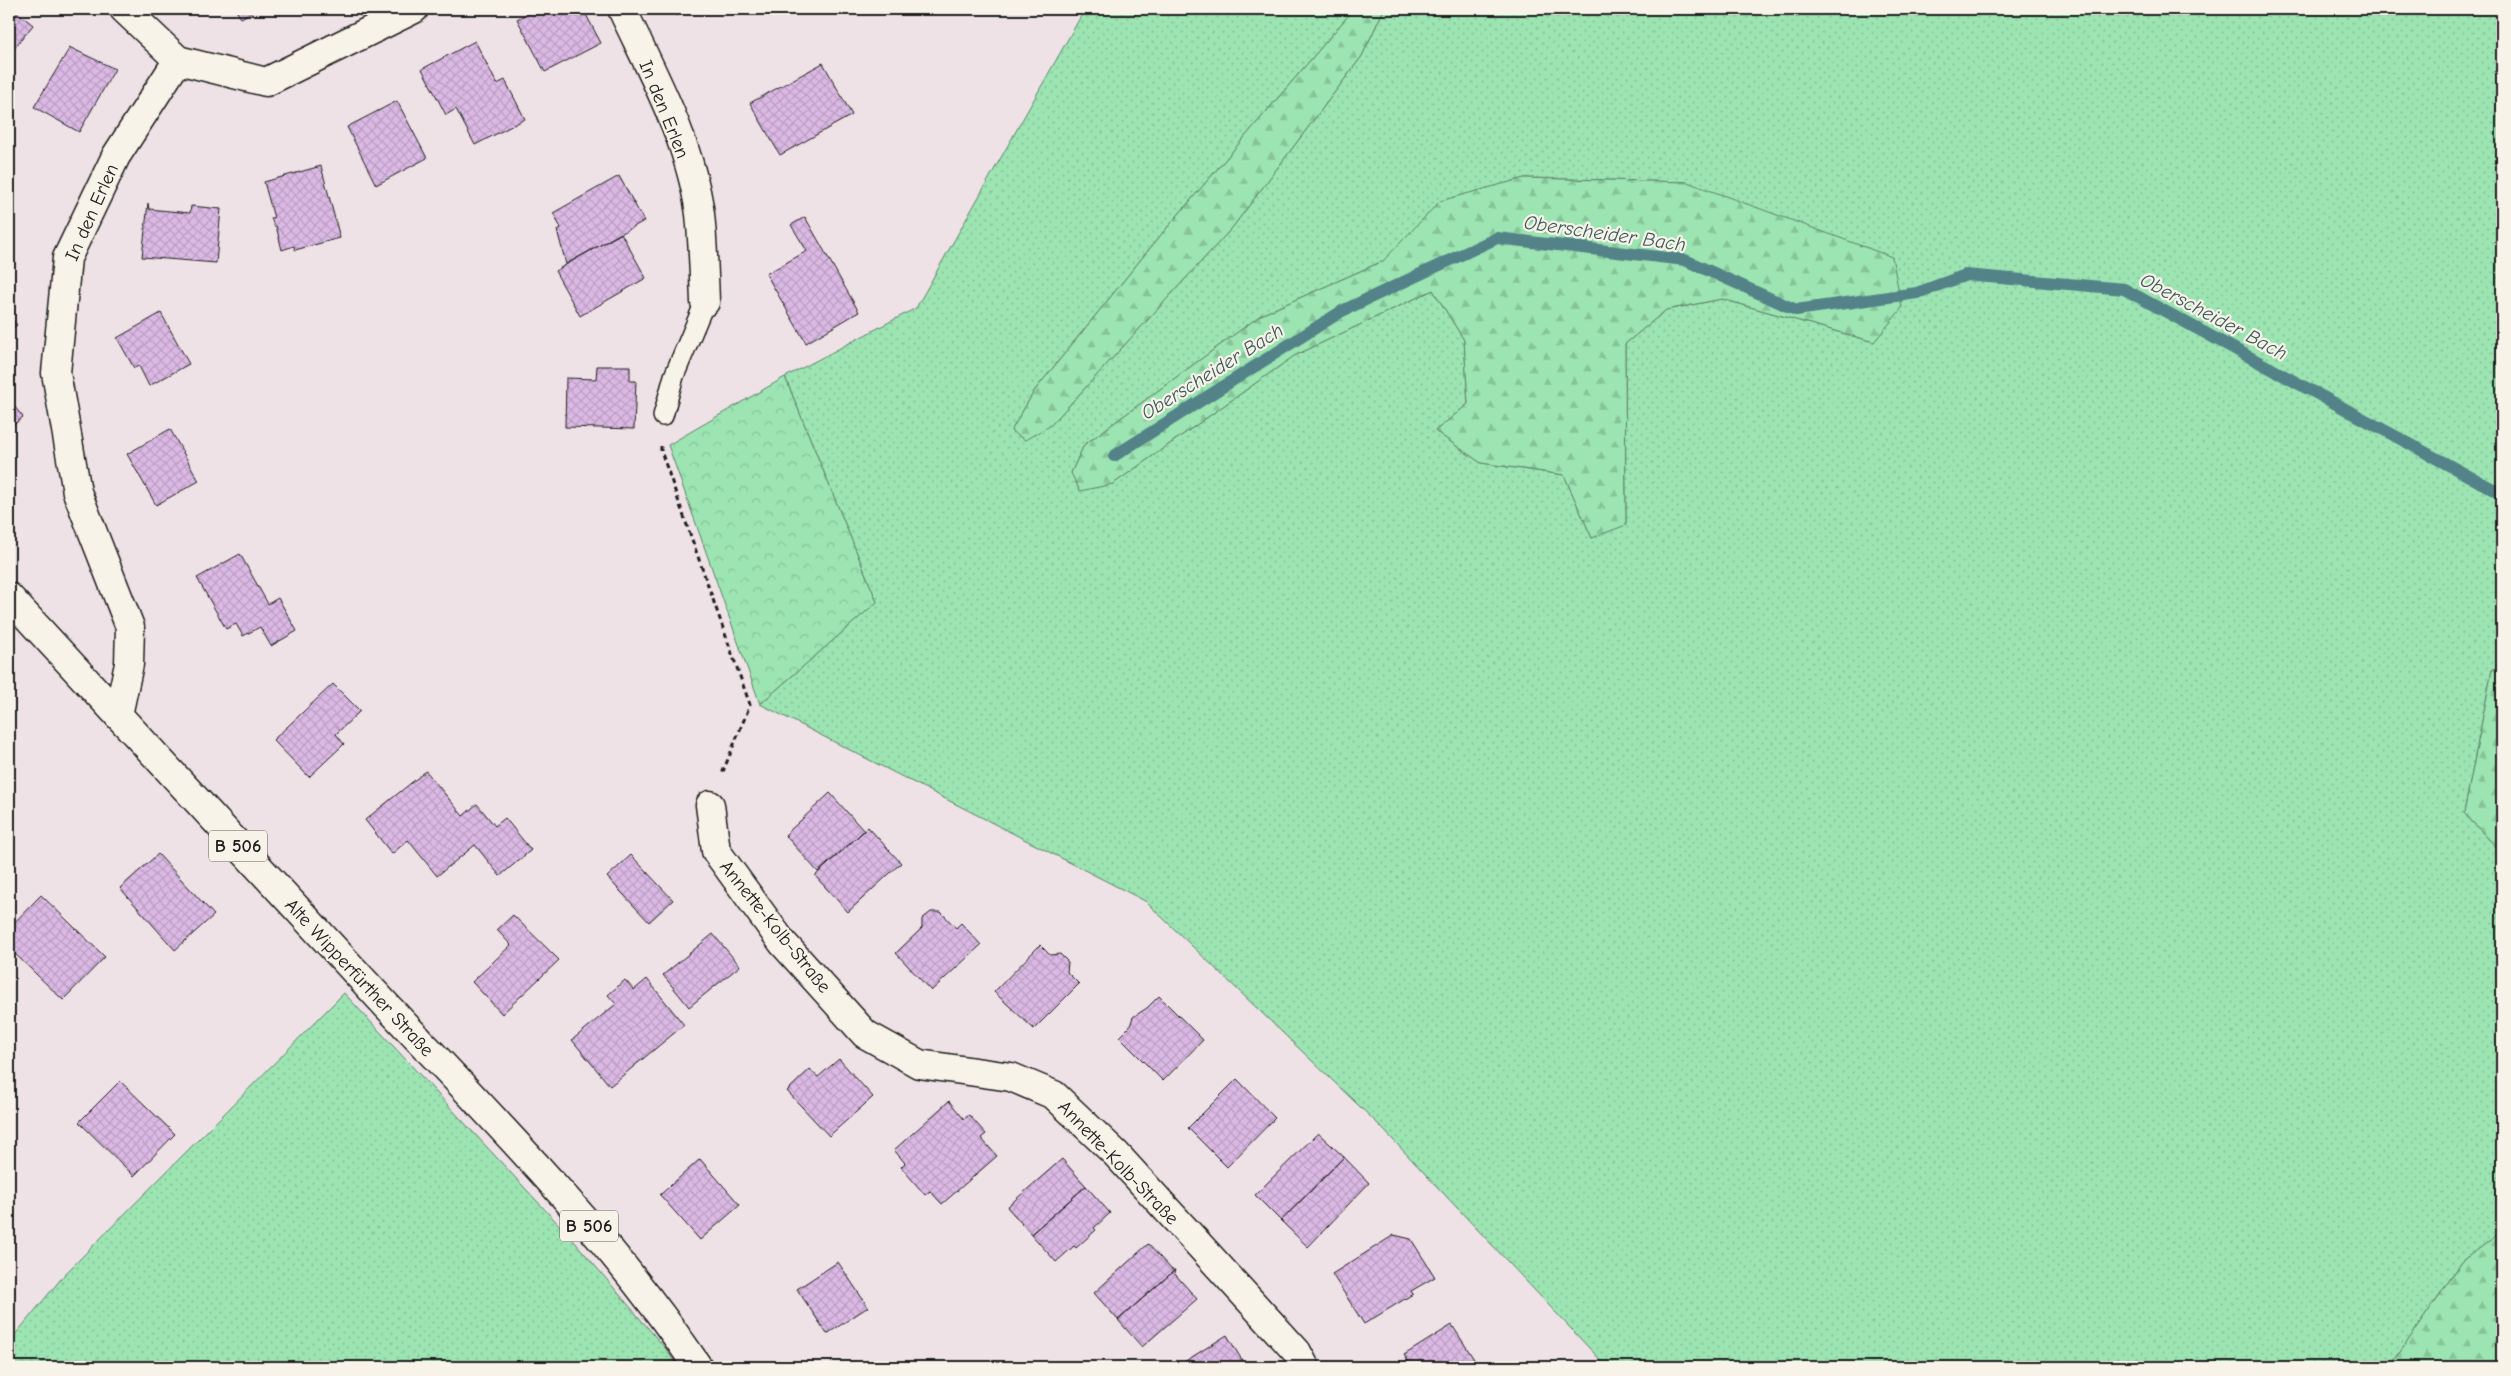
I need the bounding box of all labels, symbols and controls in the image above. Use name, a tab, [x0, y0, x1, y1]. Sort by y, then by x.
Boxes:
street label: In den Erlen	[634, 57, 694, 162]
street label: In den Erlen	[61, 160, 123, 264]
water label: Oberscheider Bach	[1523, 211, 1687, 256]
water label: Oberscheider Bach	[2136, 268, 2291, 365]
water label: Oberscheider Bach	[1137, 318, 1288, 424]
road number: B 506	[209, 830, 267, 861]
street label: Annette-Kolb-Straße	[715, 856, 835, 997]
street label: Alte Wipperfürther Straße	[280, 894, 438, 1061]
street label: Annette-Kolb-Straße	[1053, 1096, 1183, 1229]
road number: B 506	[560, 1210, 618, 1242]

